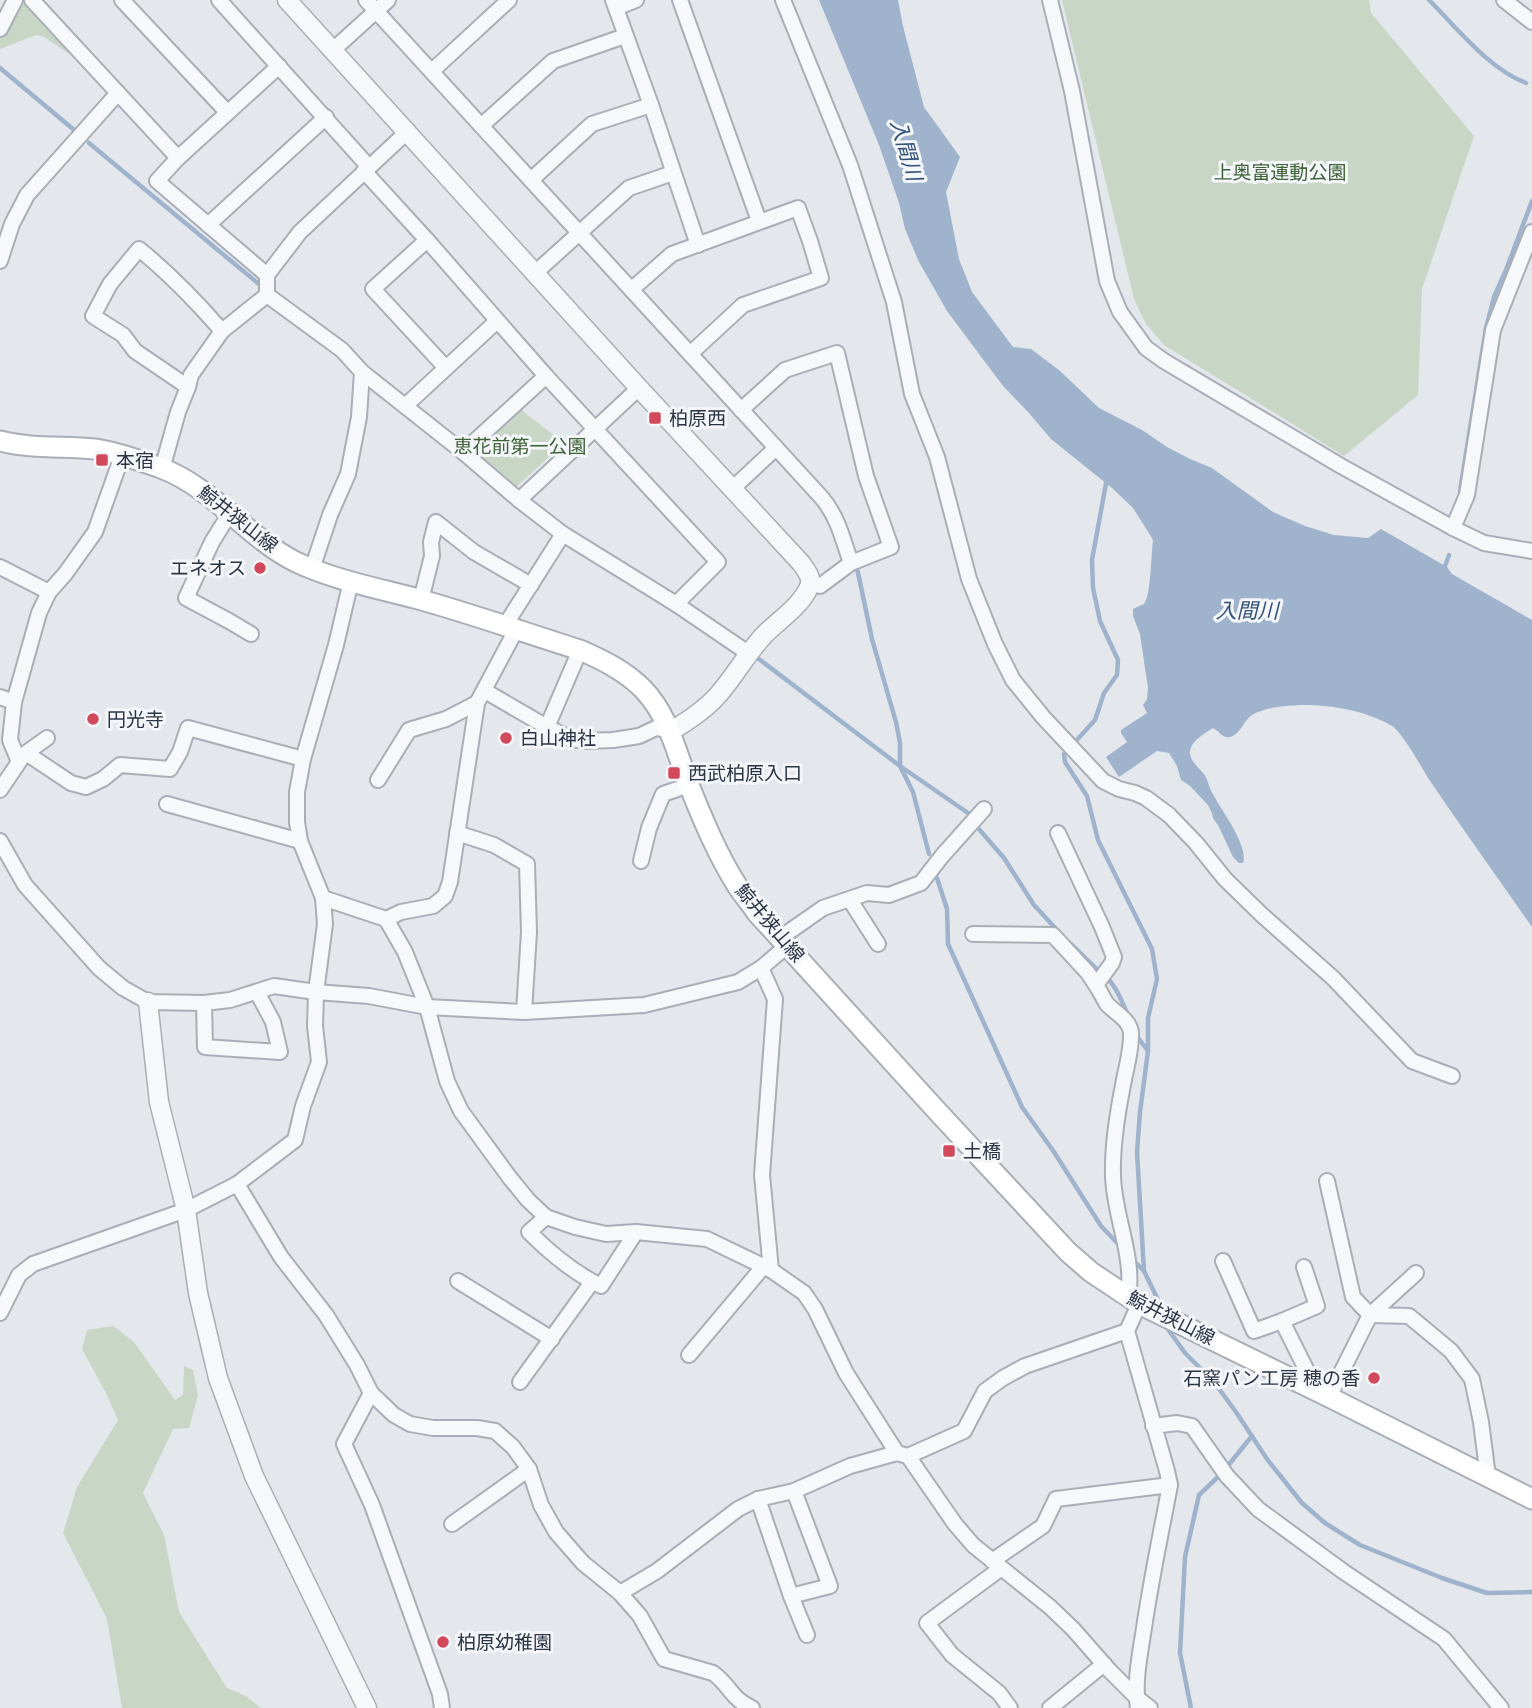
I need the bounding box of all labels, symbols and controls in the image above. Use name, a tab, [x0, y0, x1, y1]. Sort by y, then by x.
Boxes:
water label: 入間川	[886, 116, 927, 186]
park label: 上奥富運動公園	[1213, 161, 1347, 184]
place label: 柏原西	[669, 407, 726, 430]
marker: 柏原西	[647, 410, 663, 426]
park label: 恵花前第一公園	[453, 435, 587, 458]
place label: 本宿	[116, 449, 154, 472]
marker: 本宿	[94, 452, 110, 468]
street label: 鯨井狭山線	[193, 481, 283, 557]
place label: エネオス	[170, 557, 246, 580]
marker: エネオス	[252, 560, 268, 576]
water label: 入間川	[1216, 599, 1280, 623]
place label: 円光寺	[107, 708, 164, 731]
marker: 円光寺	[85, 711, 101, 727]
place label: 白山神社	[520, 727, 596, 750]
marker: 白山神社	[498, 730, 514, 746]
place label: 西武柏原入口	[688, 762, 802, 785]
marker: 西武柏原入口	[666, 765, 682, 781]
street label: 鯨井狭山線	[731, 879, 809, 967]
place label: 土橋	[963, 1140, 1001, 1163]
marker: 土橋	[941, 1143, 957, 1159]
street label: 鯨井狭山線	[1123, 1286, 1219, 1350]
place label: 石窯パン工房 穂の香	[1183, 1367, 1360, 1390]
marker: 石窯パン工房 穂の香	[1366, 1370, 1382, 1386]
place label: 柏原幼稚園	[457, 1631, 552, 1654]
marker: 柏原幼稚園	[435, 1634, 451, 1650]

